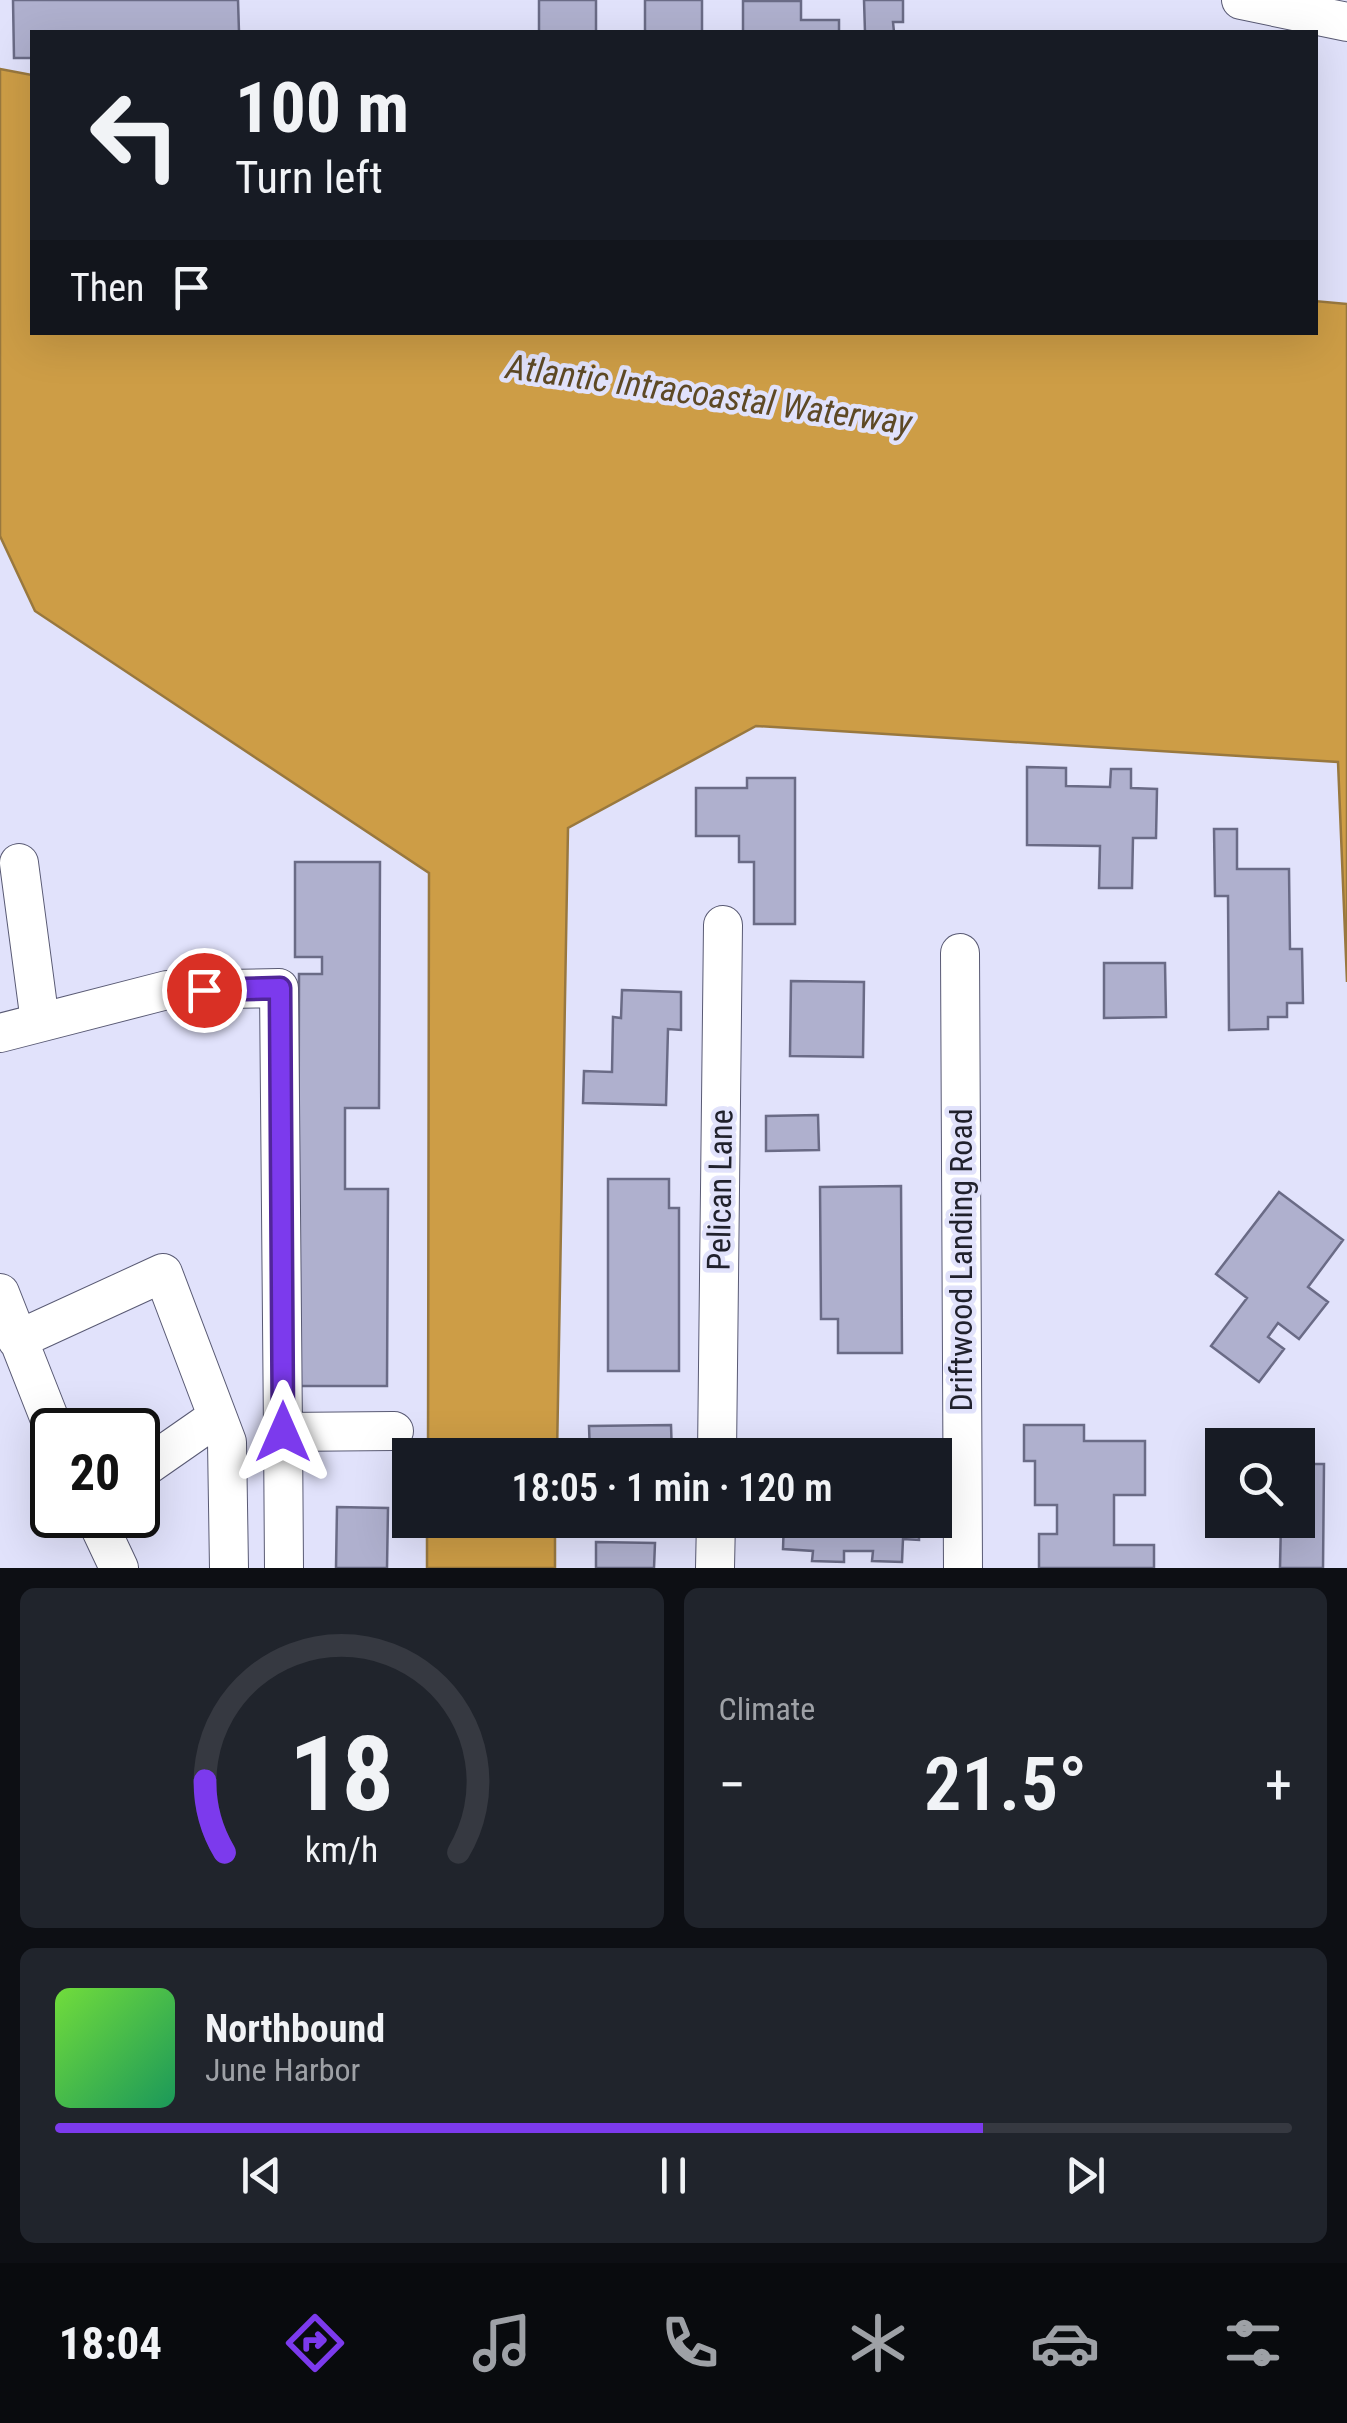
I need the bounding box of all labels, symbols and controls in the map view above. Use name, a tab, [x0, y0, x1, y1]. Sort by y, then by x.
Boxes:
text: 100 m	[235, 67, 409, 149]
icon: left	[70, 70, 200, 200]
text: Turn left	[235, 151, 383, 204]
icon: arrive	[164, 260, 219, 315]
text: Then	[70, 266, 144, 310]
water label: Atlantic Intracoastal Waterway	[502, 346, 915, 444]
pin	[162, 948, 247, 1033]
icon: arrive	[177, 963, 232, 1018]
street label: Driftwood Landing Road	[942, 1108, 980, 1412]
street label: Pelican Lane	[700, 1109, 740, 1271]
position arrow	[231, 1380, 335, 1484]
speed limit sign: 20	[30, 1408, 160, 1538]
map controls	[1205, 1428, 1315, 1538]
button: search	[1205, 1428, 1315, 1538]
text: 18:05 · 1 min · 120 m	[512, 1466, 832, 1510]
text: Climate	[719, 1690, 815, 1728]
text: 18	[289, 1714, 394, 1835]
text: 21.5°	[924, 1740, 1087, 1828]
text: −	[719, 1753, 746, 1817]
text: +	[1265, 1753, 1292, 1817]
text: km/h	[305, 1829, 379, 1871]
text: Northbound	[205, 2007, 385, 2051]
text: June Harbor	[205, 2051, 360, 2089]
icon: previous	[234, 2148, 289, 2203]
icon: pause	[646, 2148, 701, 2203]
icon: next	[1058, 2148, 1113, 2203]
icon: directions	[280, 2308, 350, 2378]
icon: music	[467, 2308, 537, 2378]
icon: phone	[655, 2308, 725, 2378]
icon: climate	[843, 2308, 913, 2378]
icon: car	[1030, 2308, 1100, 2378]
icon: filters	[1218, 2308, 1288, 2378]
text: 18:04	[59, 2317, 162, 2370]

